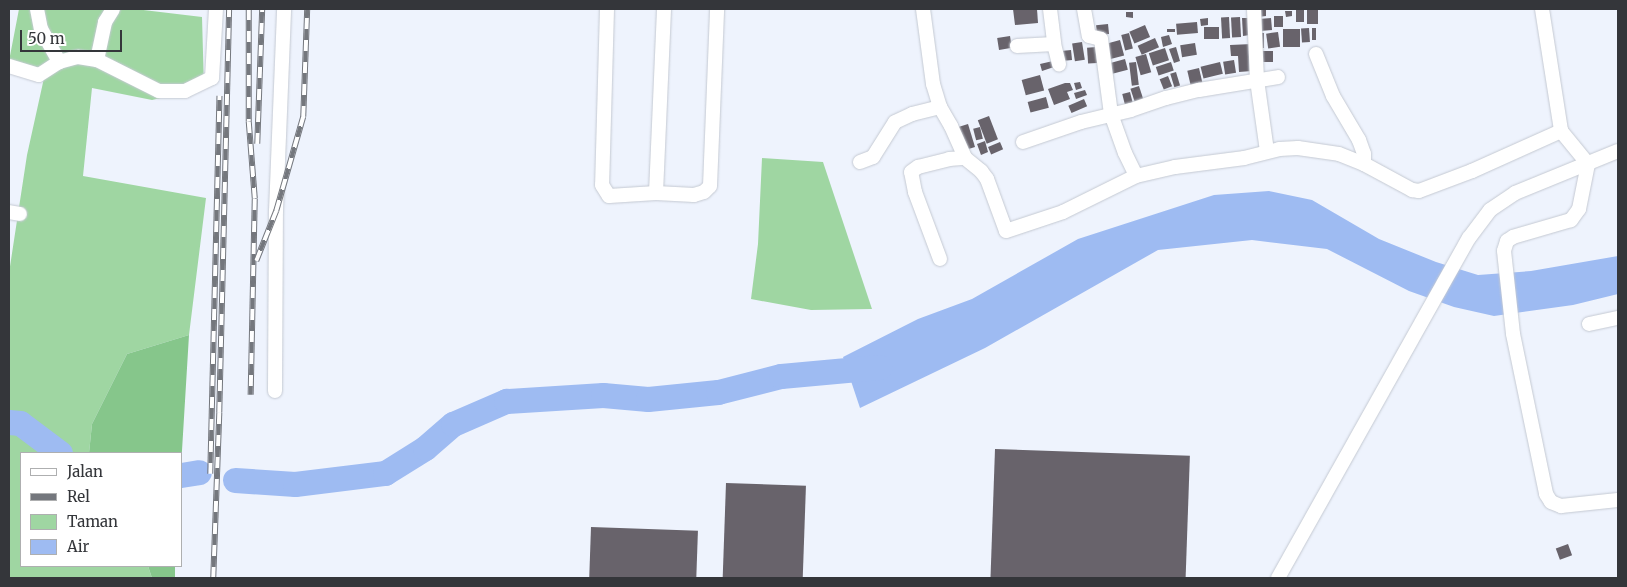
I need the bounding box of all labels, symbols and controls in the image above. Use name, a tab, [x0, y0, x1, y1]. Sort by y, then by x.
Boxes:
scale bar	[22, 20, 125, 52]
text: 50 m	[28, 29, 65, 48]
legend	[20, 452, 182, 567]
text: Jalan	[67, 462, 103, 481]
text: Rel	[67, 487, 90, 506]
text: Taman	[67, 512, 118, 531]
text: Air	[67, 537, 89, 556]

